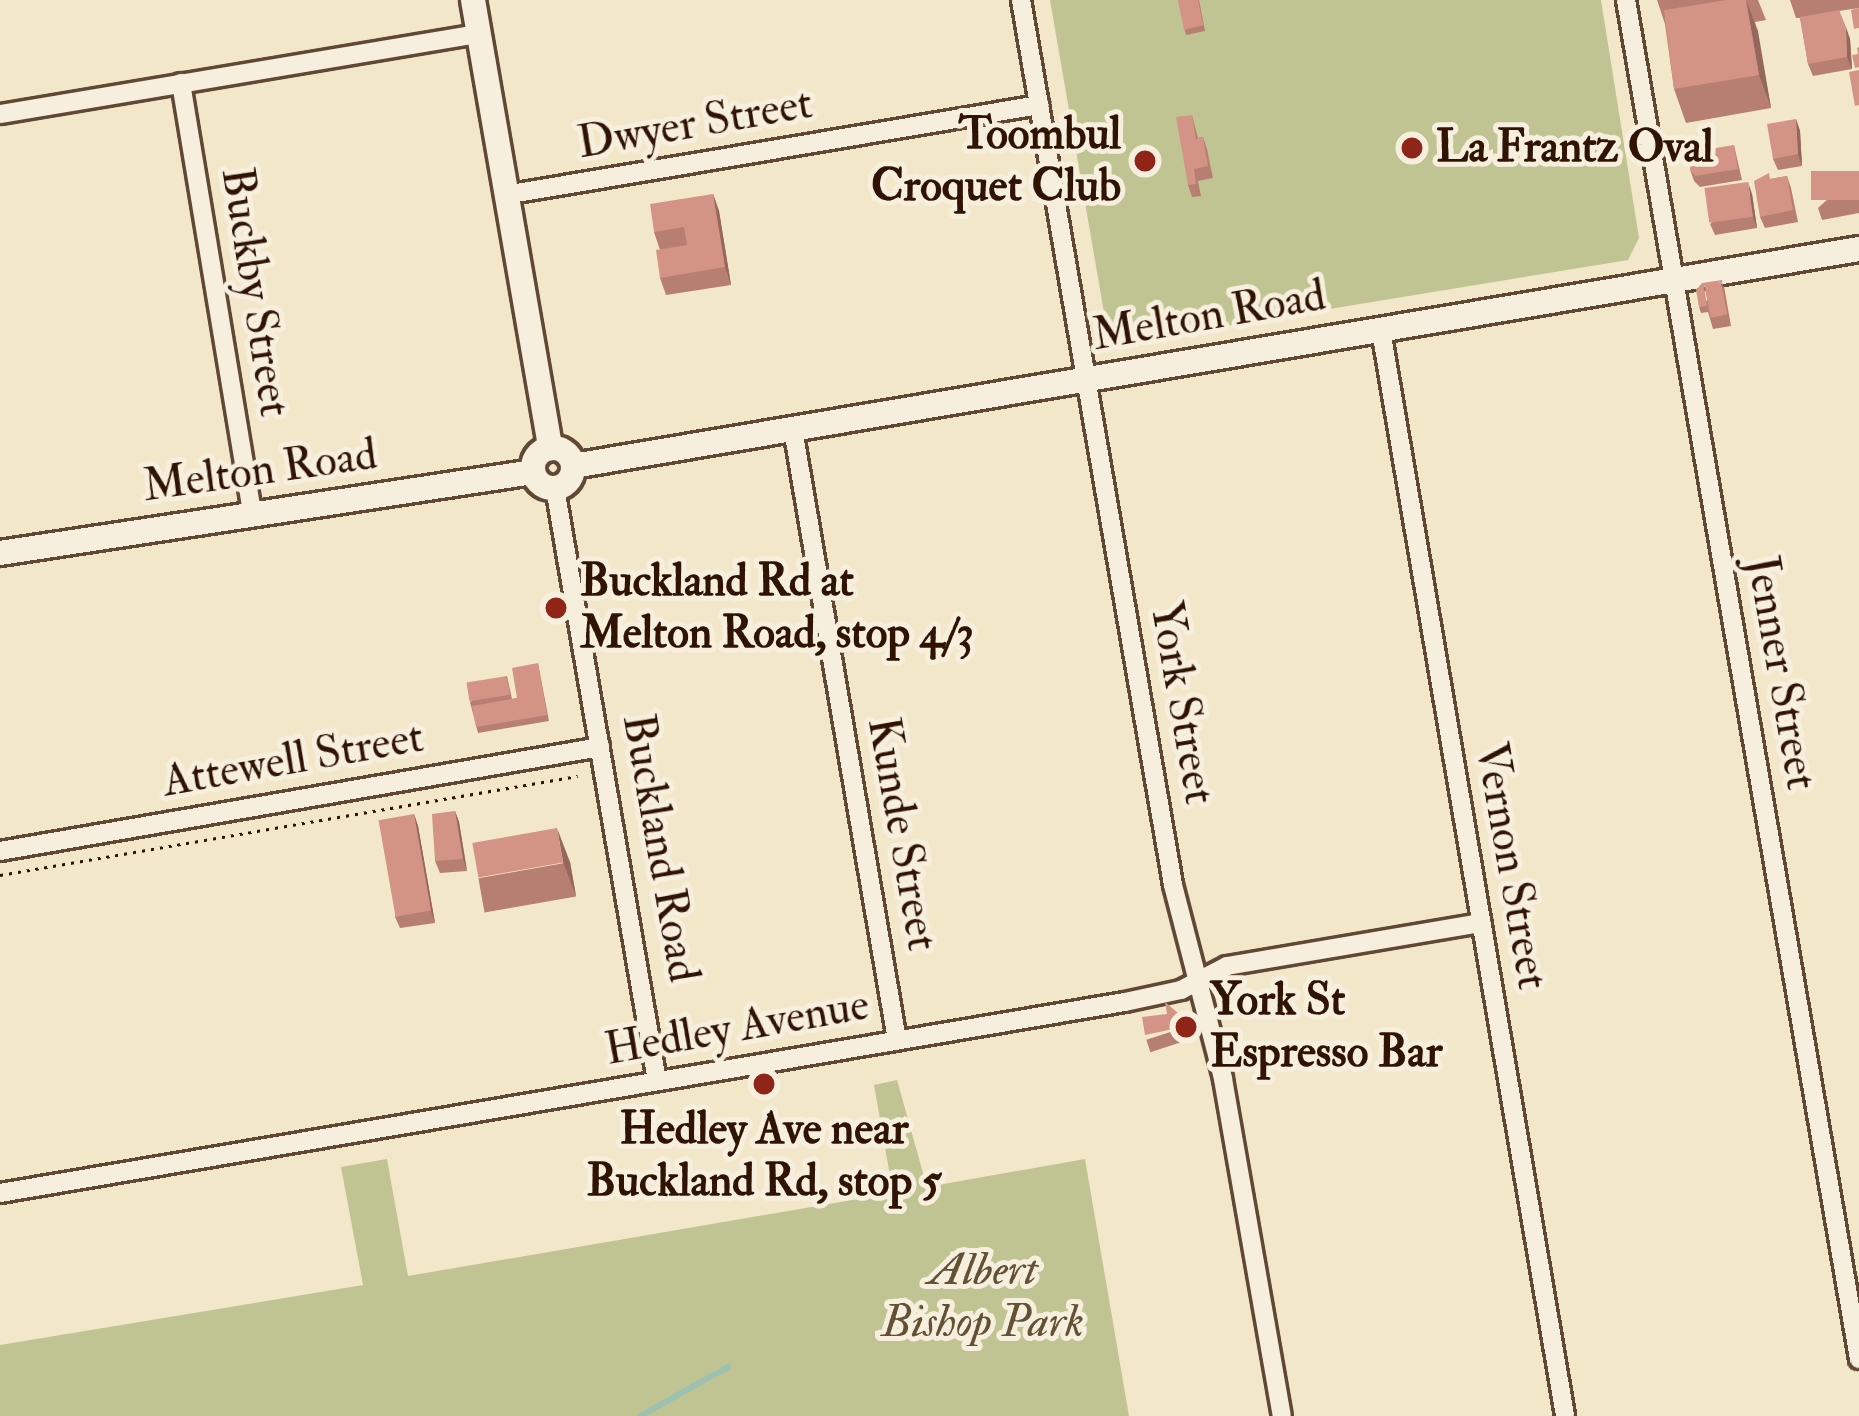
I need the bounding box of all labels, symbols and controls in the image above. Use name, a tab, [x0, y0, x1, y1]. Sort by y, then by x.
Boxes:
street label: Dwyer Street	[573, 77, 817, 171]
place label: Toombul Croquet Club	[871, 108, 1121, 214]
place label: La Frantz Oval	[1436, 121, 1714, 175]
marker: La Frantz Oval	[1399, 135, 1425, 161]
marker: Toombul Croquet Club	[1132, 148, 1158, 174]
street label: Buckby Street	[209, 164, 301, 420]
street label: Melton Road	[1088, 269, 1330, 363]
street label: Melton Road	[140, 428, 380, 514]
street label: Jenner Street	[1734, 552, 1828, 794]
place label: Buckland Rd at Melton Road, stop 4/3	[580, 555, 974, 661]
marker: Buckland Rd at Melton Road, stop 4/3	[543, 595, 569, 621]
street label: York Street	[1138, 598, 1226, 808]
street label: Buckland Road	[610, 710, 710, 986]
street label: Attewell Street	[158, 711, 428, 809]
street label: Kunde Street	[855, 713, 949, 955]
street label: Vernon Street	[1463, 738, 1559, 994]
place label: York St Espresso Bar	[1210, 974, 1443, 1080]
street label: Hedley Avenue	[601, 978, 873, 1078]
marker: York St Espresso Bar	[1173, 1014, 1199, 1040]
marker: Hedley Ave near Buckland Rd, stop 5	[751, 1071, 777, 1097]
place label: Hedley Ave near Buckland Rd, stop 5	[587, 1103, 941, 1209]
park label: Albert Bishop Park	[882, 1244, 1084, 1350]

